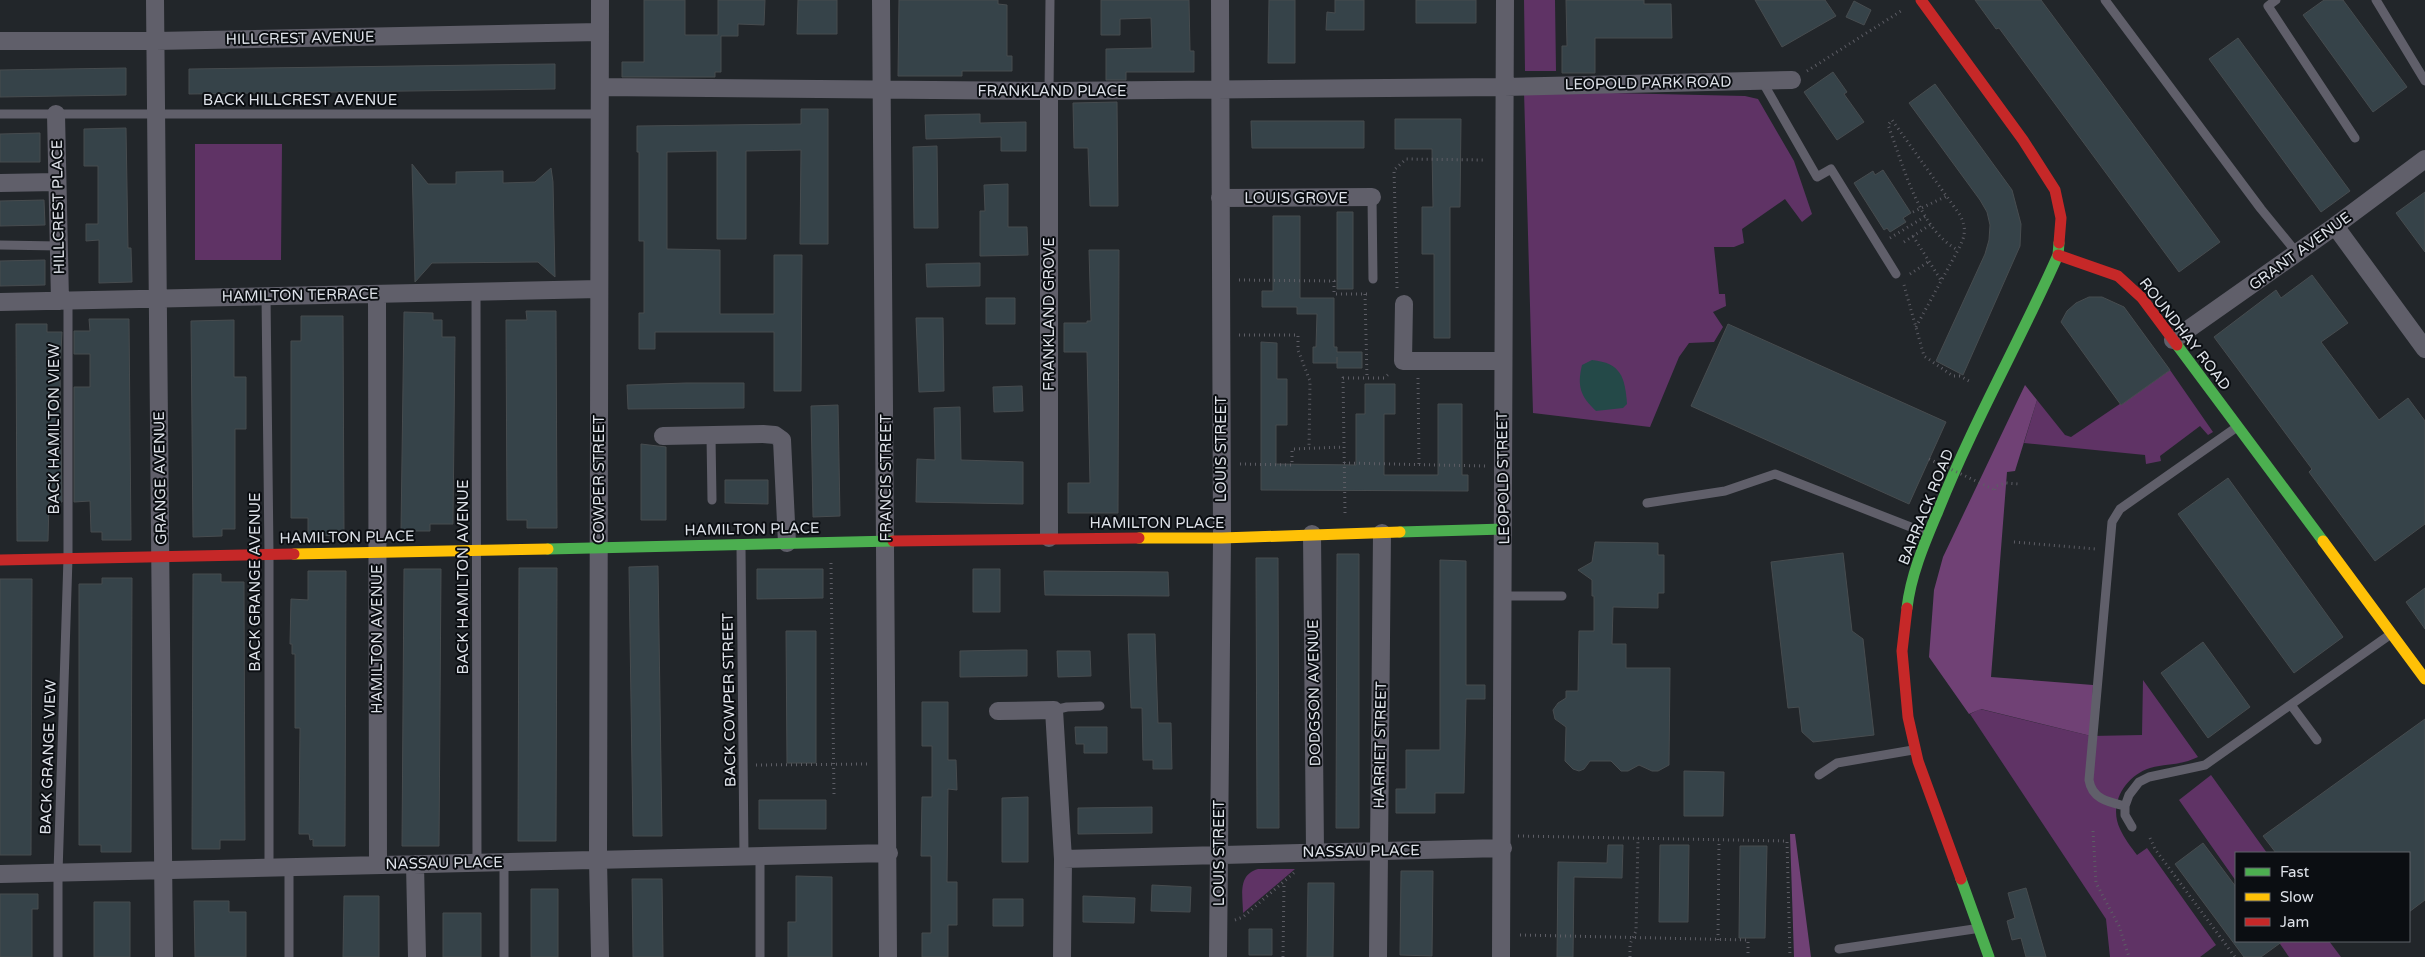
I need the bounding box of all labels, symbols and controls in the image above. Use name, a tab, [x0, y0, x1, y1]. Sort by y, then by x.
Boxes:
street label: HILLCREST AVENUE	[225, 28, 375, 48]
street label: LEOPOLD PARK ROAD	[1565, 73, 1731, 93]
street label: FRANKLAND PLACE	[977, 82, 1127, 100]
street label: BACK HILLCREST AVENUE	[203, 91, 397, 109]
street label: HILLCREST PLACE	[48, 140, 68, 274]
street label: LOUIS GROVE	[1244, 189, 1348, 207]
street label: GRANT AVENUE	[2245, 208, 2355, 294]
street label: FRANKLAND GROVE	[1040, 237, 1058, 391]
street label: ROUNDHAY ROAD	[2136, 274, 2234, 394]
street label: HAMILTON TERRACE	[221, 285, 379, 305]
street label: BACK HAMILTON VIEW	[45, 344, 63, 514]
street label: LOUIS STREET	[1212, 396, 1230, 502]
street label: GRANGE AVENUE	[150, 411, 170, 545]
street label: LEOPOLD STREET	[1493, 411, 1513, 545]
street label: FRANCIS STREET	[877, 414, 895, 542]
street label: COWPER STREET	[590, 415, 608, 543]
street label: BARRACK ROAD	[1895, 446, 1957, 568]
street label: BACK HAMILTON AVENUE	[454, 479, 472, 675]
street label: BACK GRANGE AVENUE	[246, 492, 264, 672]
street label: HAMILTON PLACE	[1089, 514, 1225, 532]
street label: HAMILTON PLACE	[684, 519, 820, 539]
street label: HAMILTON PLACE	[279, 527, 415, 547]
street label: HAMILTON AVENUE	[368, 564, 386, 714]
street label: BACK COWPER STREET	[718, 613, 740, 787]
street label: DODGSON AVENUE	[1304, 619, 1324, 767]
street label: BACK GRANGE VIEW	[36, 679, 60, 835]
street label: HARRIET STREET	[1370, 681, 1390, 809]
street label: LOUIS STREET	[1210, 800, 1228, 906]
street label: NASSAU PLACE	[1302, 841, 1420, 861]
legend	[2235, 852, 2410, 942]
street label: NASSAU PLACE	[385, 853, 503, 873]
text: Fast	[2280, 863, 2310, 881]
text: Slow	[2280, 888, 2314, 906]
text: Jam	[2280, 913, 2309, 931]

